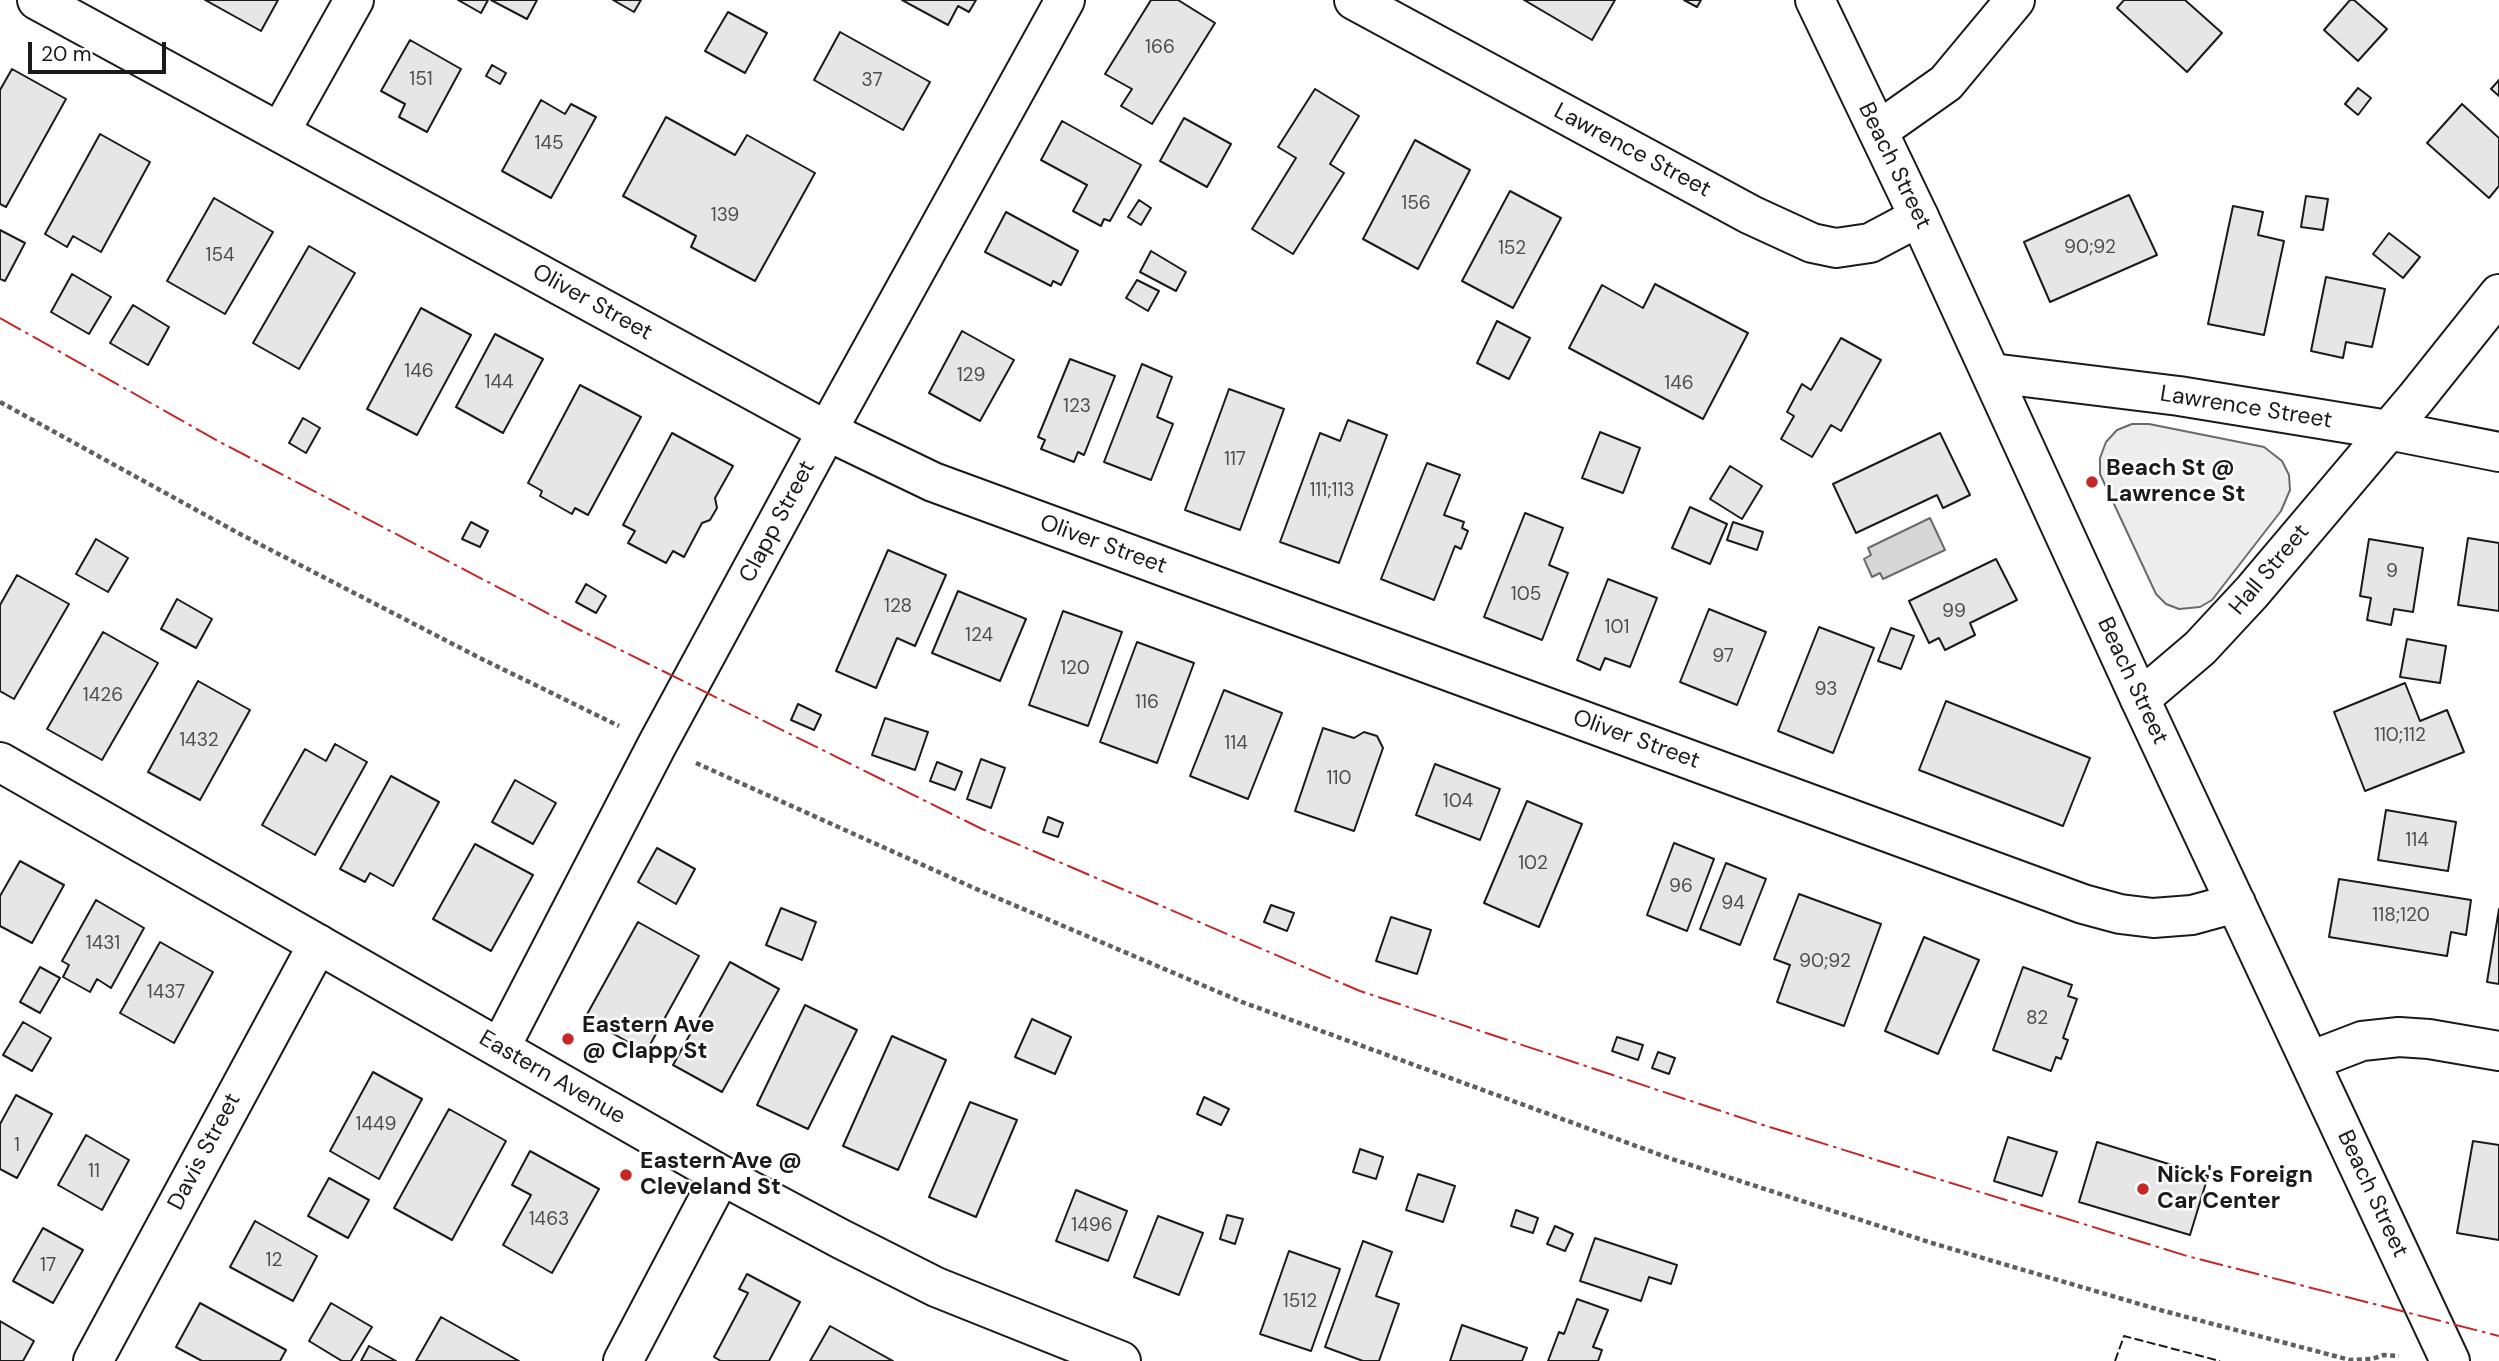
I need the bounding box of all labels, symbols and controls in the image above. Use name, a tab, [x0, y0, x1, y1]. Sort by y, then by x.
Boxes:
scale bar	[32, 28, 170, 72]
house number: 166	[1145, 37, 1175, 59]
text: 20 m	[41, 40, 92, 68]
house number: 151	[409, 69, 433, 91]
house number: 37	[861, 70, 883, 92]
street label: Lawrence Street	[1549, 98, 1715, 204]
street label: Beach Street	[1852, 98, 1936, 234]
house number: 145	[534, 133, 564, 155]
house number: 156	[1401, 193, 1431, 215]
house number: 139	[711, 205, 739, 227]
house number: 90;92	[2064, 237, 2116, 259]
house number: 152	[1498, 238, 1526, 260]
house number: 154	[205, 245, 235, 267]
street label: Oliver Street	[527, 259, 657, 347]
house number: 146	[404, 361, 434, 383]
house number: 129	[957, 365, 985, 387]
house number: 144	[485, 372, 513, 394]
house number: 146	[1664, 373, 1694, 395]
street label: Lawrence Street	[2158, 381, 2334, 435]
house number: 123	[1063, 396, 1091, 418]
house number: 117	[1224, 449, 1246, 471]
place label: Beach St @ Lawrence St	[2106, 455, 2245, 509]
street label: Clapp Street	[734, 456, 822, 588]
marker: Beach St @ Lawrence St	[2084, 474, 2100, 490]
house number: 111;113	[1309, 480, 1355, 502]
street label: Oliver Street	[1036, 509, 1170, 581]
street label: Hall Street	[2224, 519, 2316, 621]
house number: 9	[2386, 561, 2398, 583]
house number: 105	[1511, 584, 1541, 606]
house number: 128	[884, 596, 912, 618]
house number: 99	[1942, 601, 1966, 623]
street label: Beach Street	[2091, 613, 2173, 749]
house number: 101	[1605, 617, 1629, 639]
house number: 124	[965, 625, 993, 647]
house number: 97	[1712, 646, 1734, 668]
house number: 120	[1060, 658, 1090, 680]
house number: 93	[1815, 679, 1837, 701]
house number: 1426	[83, 685, 123, 707]
house number: 116	[1135, 692, 1159, 714]
street label: Oliver Street	[1569, 704, 1703, 776]
house number: 110;112	[2374, 725, 2426, 747]
house number: 1432	[179, 730, 219, 752]
house number: 114	[1224, 733, 1248, 755]
house number: 110	[1327, 768, 1351, 790]
house number: 104	[1443, 791, 1473, 813]
house number: 114	[2405, 830, 2429, 852]
house number: 102	[1518, 853, 1548, 875]
house number: 96	[1669, 876, 1693, 898]
house number: 94	[1721, 893, 1745, 915]
house number: 118;120	[2372, 905, 2430, 927]
house number: 1431	[86, 933, 120, 955]
house number: 90;92	[1799, 951, 1851, 973]
house number: 1437	[147, 982, 185, 1004]
house number: 82	[2026, 1008, 2048, 1030]
place label: Eastern Ave @ Clapp St	[582, 1012, 715, 1066]
street label: Eastern Avenue	[474, 1025, 630, 1131]
marker: Eastern Ave @ Clapp St	[560, 1031, 576, 1047]
street label: Davis Street	[163, 1089, 247, 1215]
house number: 1449	[356, 1114, 396, 1136]
street label: Beach Street	[2331, 1126, 2413, 1262]
house number: 1	[14, 1135, 20, 1157]
place label: Eastern Ave @ Cleveland St	[640, 1148, 802, 1202]
house number: 11	[88, 1161, 100, 1183]
place label: Nick's Foreign Car Center	[2157, 1162, 2313, 1216]
marker: Eastern Ave @ Cleveland St	[618, 1167, 634, 1183]
marker: Nick's Foreign Car Center	[2135, 1181, 2151, 1197]
house number: 1463	[529, 1209, 569, 1231]
house number: 1496	[1071, 1215, 1113, 1237]
house number: 12	[266, 1250, 282, 1272]
house number: 17	[40, 1255, 56, 1277]
house number: 1512	[1283, 1291, 1317, 1313]

